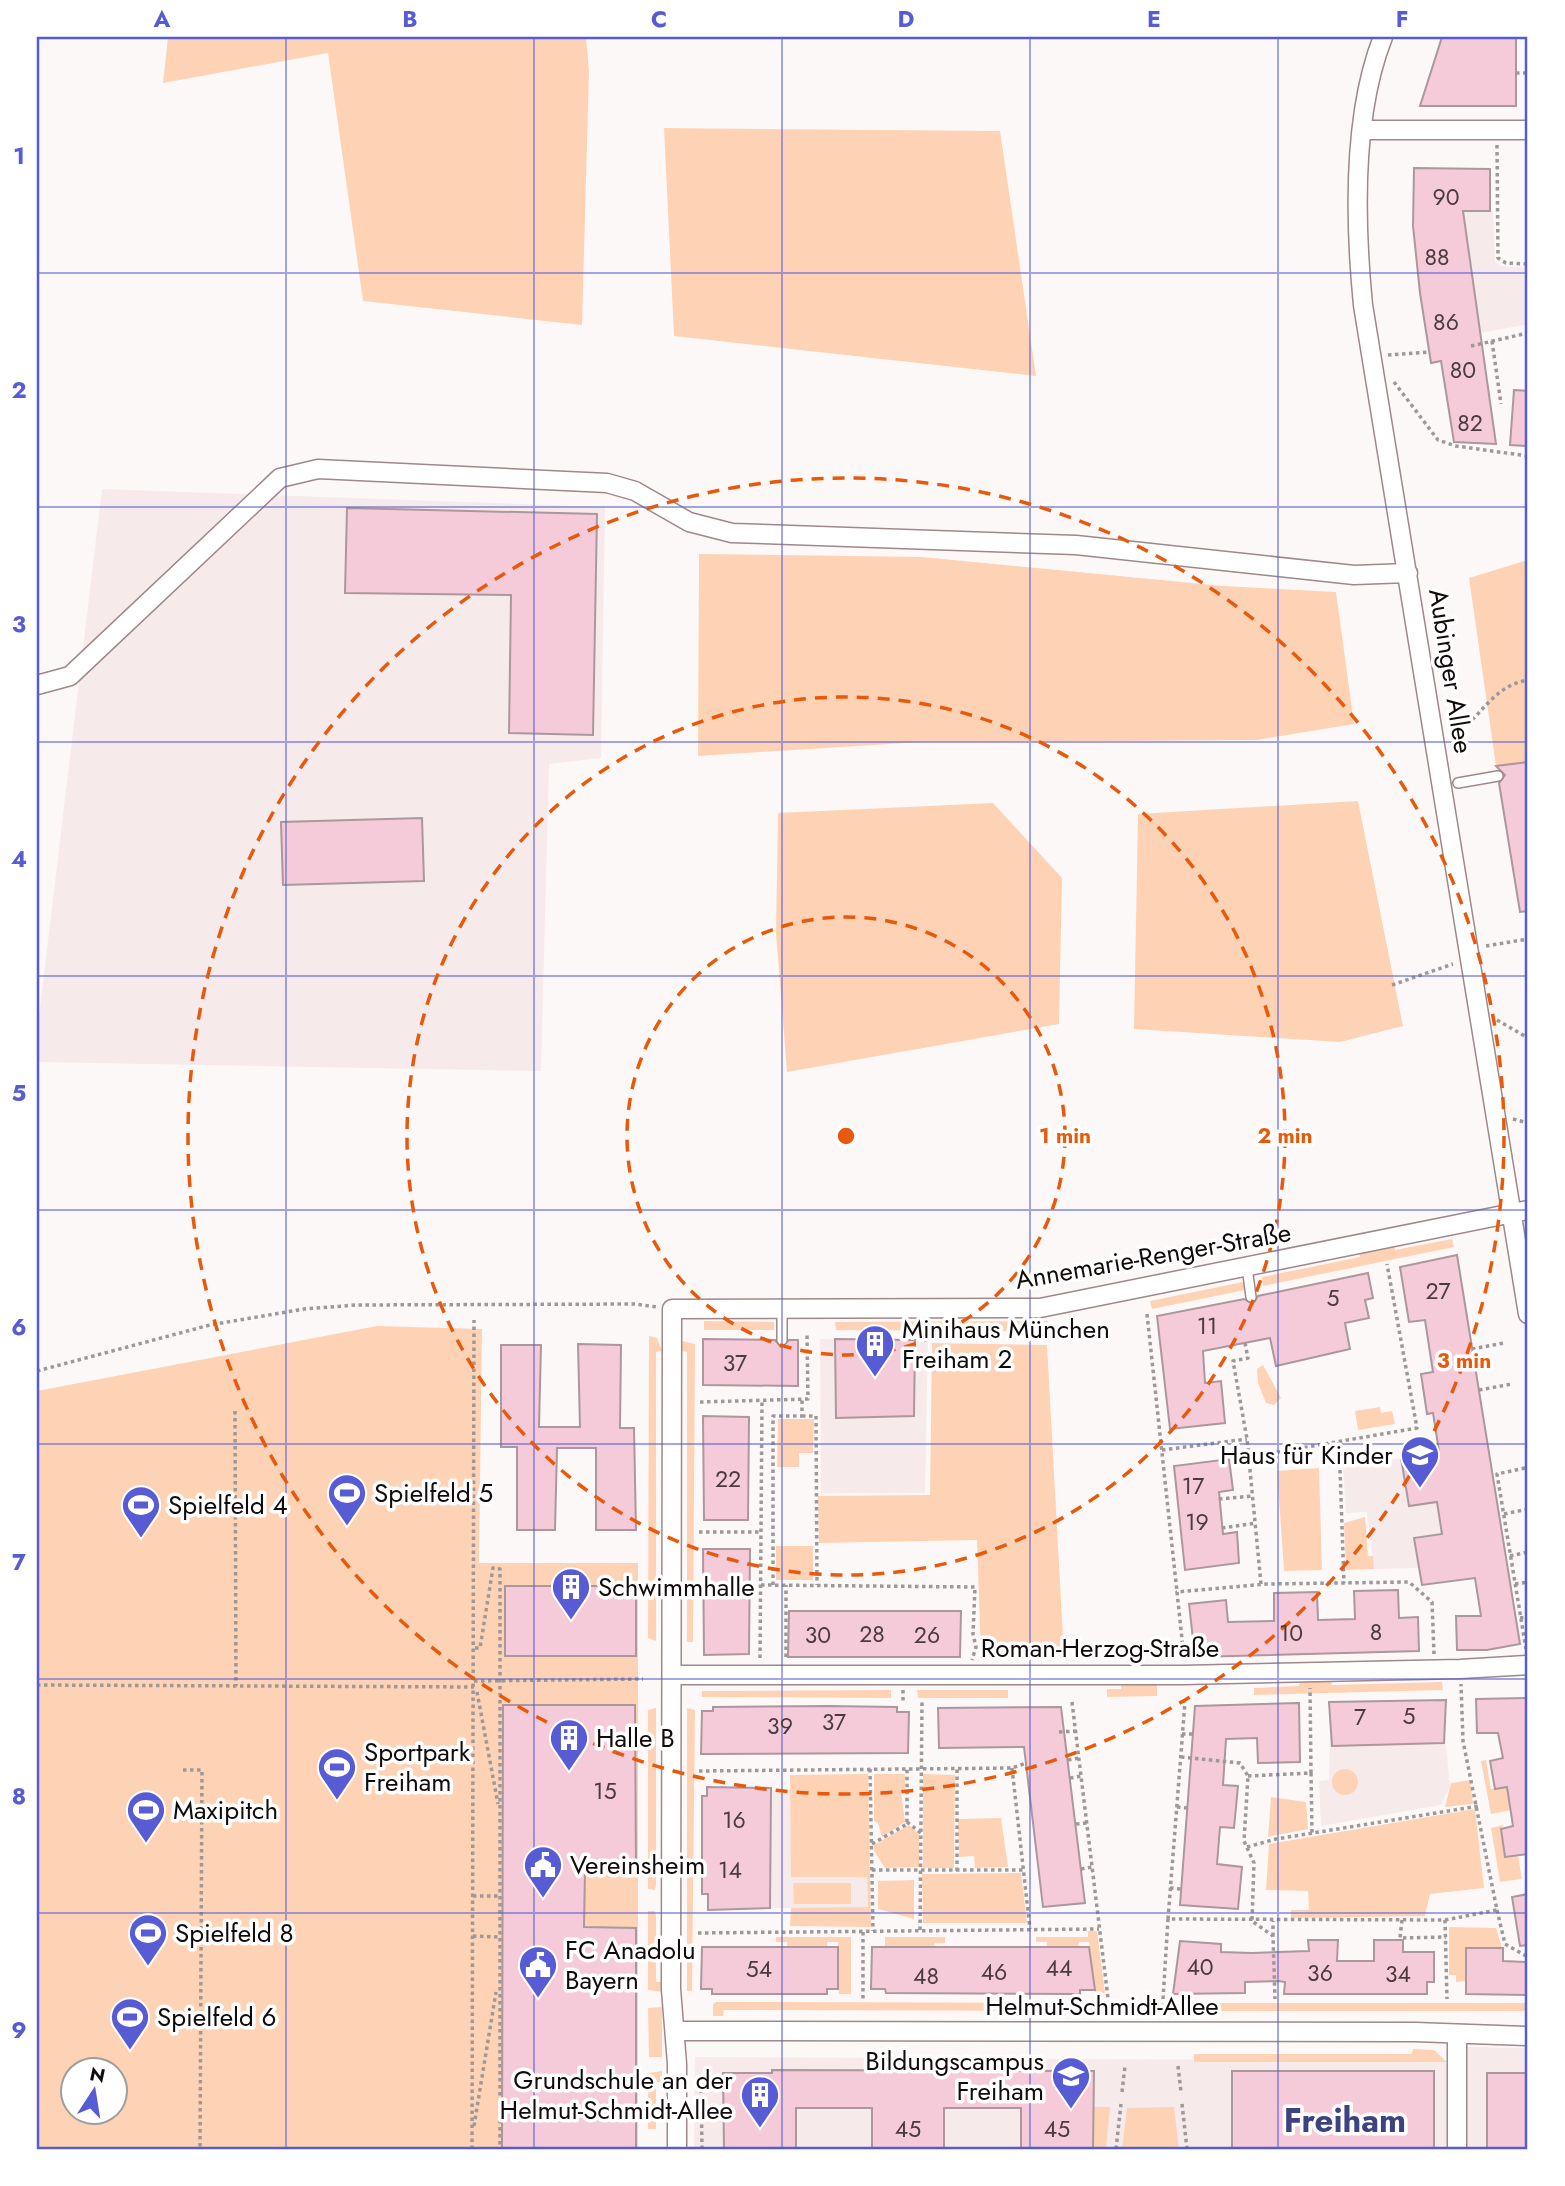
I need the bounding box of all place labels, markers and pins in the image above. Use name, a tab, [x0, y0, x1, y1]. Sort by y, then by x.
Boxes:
centre of rings	[834, 1124, 858, 1148]
place label: Minihaus München Freiham 2	[902, 1310, 1110, 1378]
building icon: Minihaus München Freiham 2	[854, 1323, 896, 1378]
school or university icon: Haus für Kinder	[1399, 1434, 1441, 1489]
place label: Haus für Kinder	[1220, 1436, 1393, 1474]
sports icon: Spielfeld 5	[326, 1472, 368, 1527]
place label: Spielfeld 5	[374, 1474, 493, 1512]
sports icon: Spielfeld 4	[120, 1484, 162, 1539]
place label: Spielfeld 4	[168, 1486, 288, 1524]
building icon: Schwimmhalle	[550, 1566, 592, 1621]
place label: Schwimmhalle	[598, 1568, 755, 1606]
building icon: Halle B	[548, 1717, 590, 1772]
place label: Halle B	[596, 1719, 675, 1757]
place label: Sportpark Freiham	[364, 1733, 471, 1801]
sports icon: Sportpark Freiham	[316, 1746, 358, 1801]
sports icon: Maxipitch	[125, 1789, 167, 1844]
place label: Maxipitch	[173, 1791, 278, 1829]
public building icon: Vereinsheim	[522, 1844, 564, 1899]
place label: Vereinsheim	[570, 1846, 705, 1884]
sports icon: Spielfeld 8	[127, 1912, 169, 1967]
place label: Spielfeld 8	[175, 1914, 294, 1952]
place label: FC Anadolu Bayern	[565, 1931, 696, 1999]
public building icon: FC Anadolu Bayern	[517, 1944, 559, 1999]
sports icon: Spielfeld 6	[109, 1996, 151, 2051]
place label: Spielfeld 6	[157, 1998, 277, 2036]
place label: Bildungscampus Freiham	[865, 2042, 1044, 2110]
school or university icon: Bildungscampus Freiham	[1050, 2055, 1092, 2110]
place label: Grundschule an der Helmut-Schmidt-Allee	[500, 2061, 733, 2129]
building icon: Grundschule an der Helmut-Schmidt-Allee	[739, 2074, 781, 2129]

